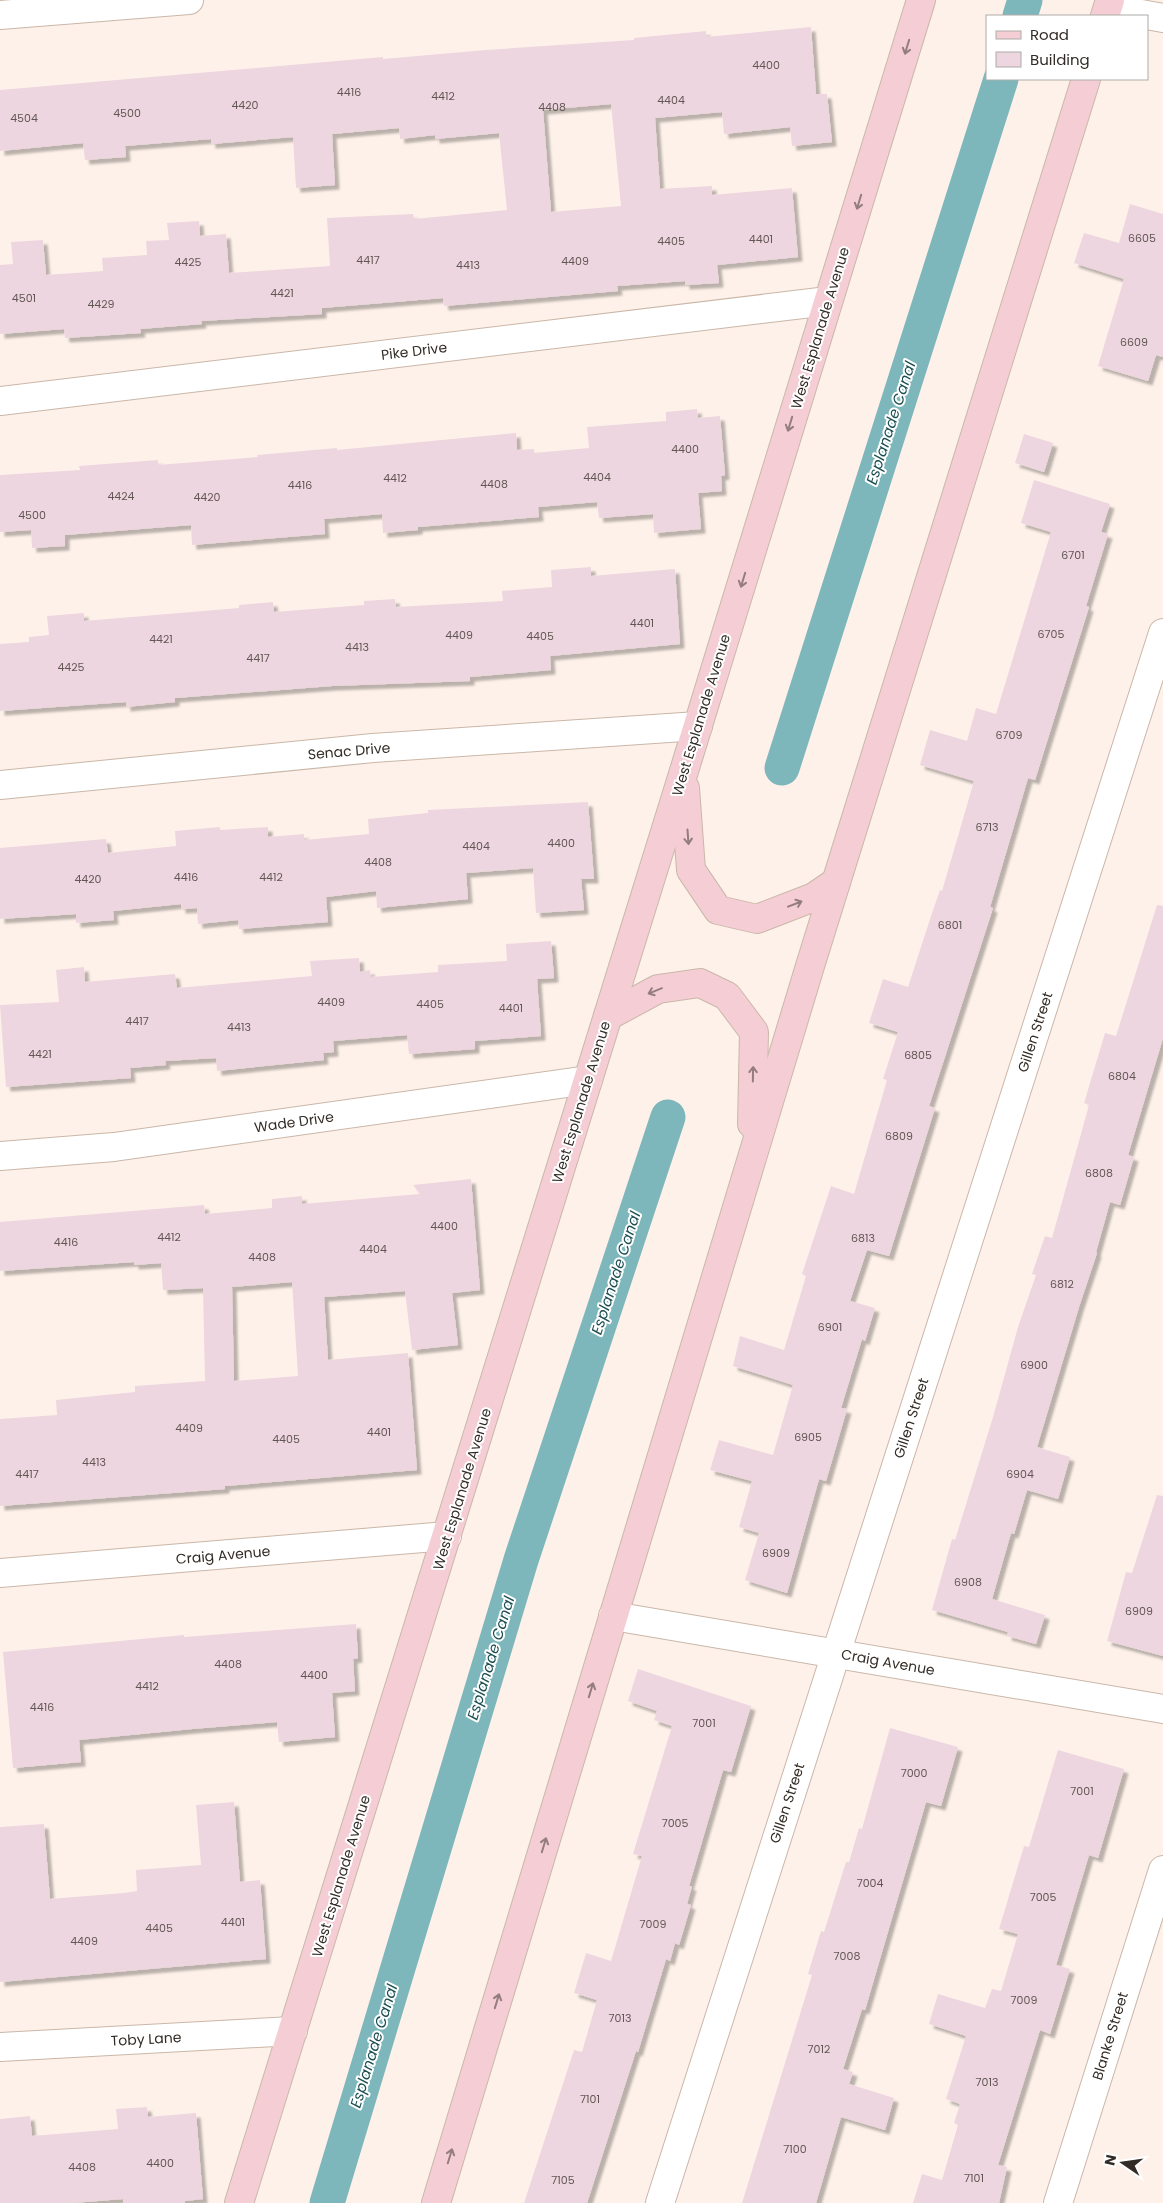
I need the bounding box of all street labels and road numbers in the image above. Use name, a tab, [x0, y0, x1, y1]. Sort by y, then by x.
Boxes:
street label: West Esplanade Avenue	[786, 244, 854, 411]
street label: Pike Drive	[380, 337, 448, 365]
street label: West Esplanade Avenue	[667, 631, 735, 798]
street label: Senac Drive	[307, 737, 391, 765]
street label: Gillen Street	[1013, 989, 1057, 1075]
street label: West Esplanade Avenue	[547, 1018, 615, 1185]
street label: Wade Drive	[253, 1106, 335, 1137]
street label: Gillen Street	[889, 1375, 933, 1461]
street label: West Esplanade Avenue	[428, 1405, 496, 1572]
street label: Craig Avenue	[175, 1541, 271, 1569]
street label: Craig Avenue	[840, 1644, 937, 1680]
street label: Gillen Street	[765, 1760, 809, 1846]
street label: West Esplanade Avenue	[307, 1792, 375, 1959]
street label: Blanke Street	[1087, 1990, 1133, 2082]
street label: Toby Lane	[110, 2027, 182, 2051]

